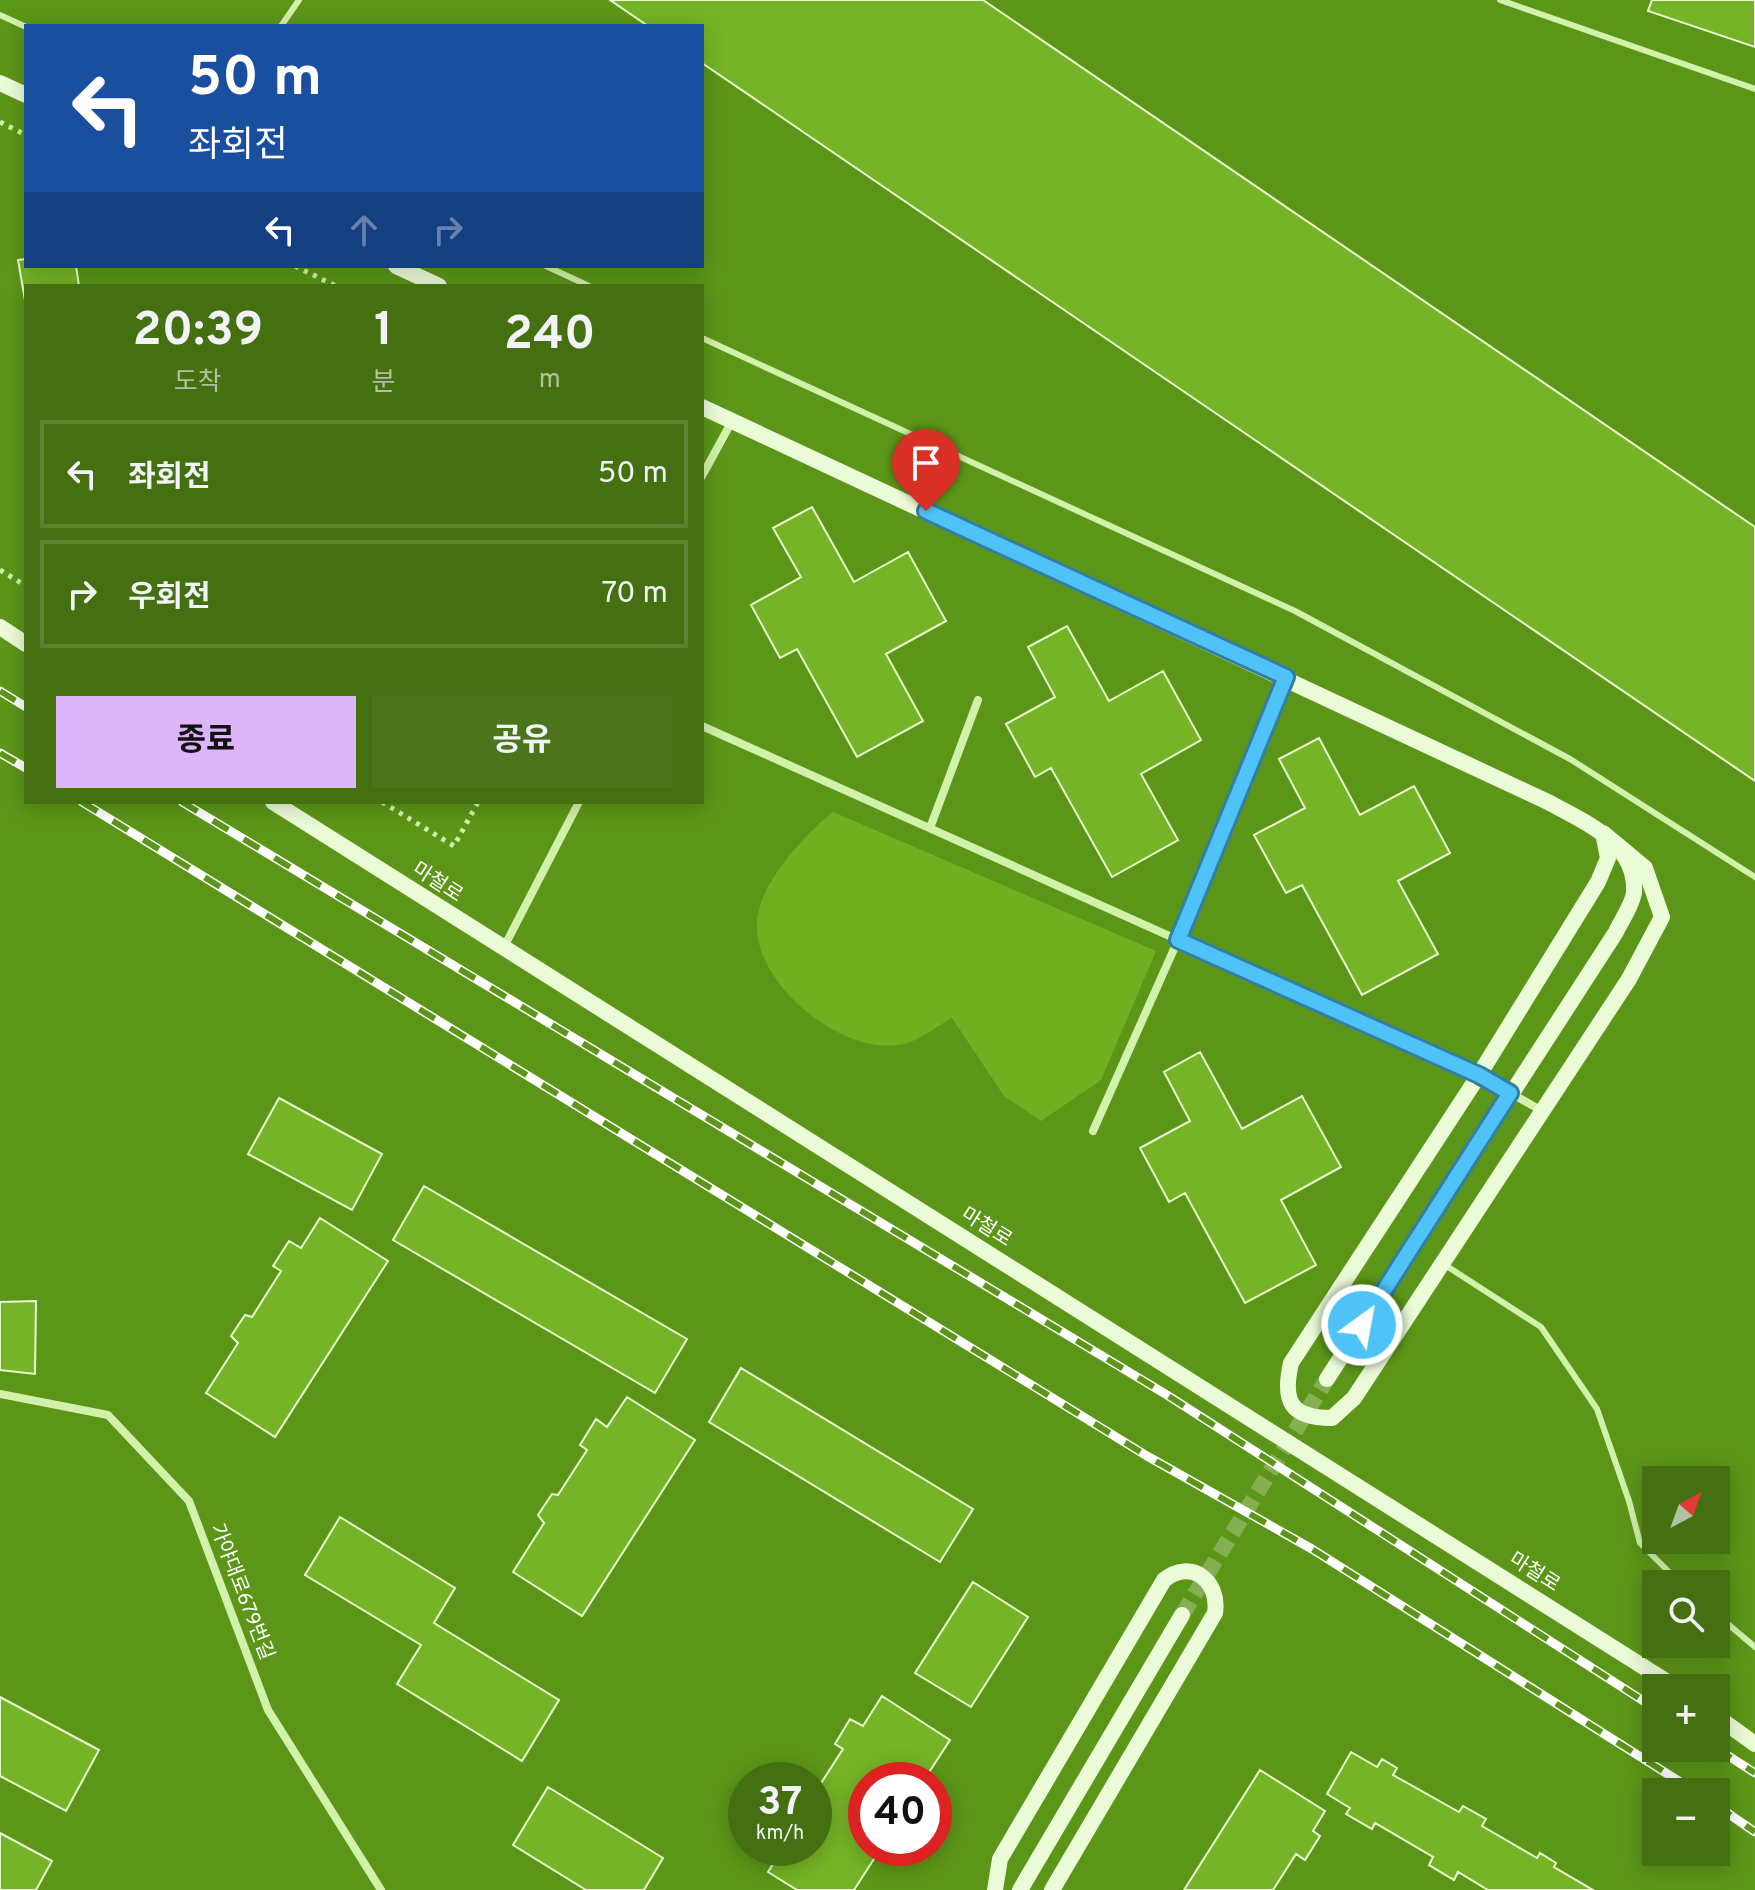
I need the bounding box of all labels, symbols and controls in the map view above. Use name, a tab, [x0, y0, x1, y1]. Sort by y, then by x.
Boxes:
text: 50 m	[188, 45, 322, 115]
icon: left	[56, 56, 160, 160]
text: 좌회전	[188, 124, 287, 170]
icon: left	[258, 208, 302, 252]
icon: ahead	[342, 208, 386, 252]
icon: right	[426, 208, 470, 252]
text: 20:39	[132, 302, 263, 362]
text: 1	[374, 302, 393, 362]
text: 240	[504, 306, 596, 366]
text: m	[539, 364, 561, 397]
text: 도착	[174, 367, 222, 400]
text: 분	[372, 367, 395, 400]
pin	[892, 429, 960, 511]
icon: arrive	[904, 441, 948, 485]
icon: left	[60, 452, 104, 496]
text: 50 m	[598, 456, 668, 493]
text: 좌회전	[128, 460, 211, 497]
icon: right	[60, 572, 104, 616]
text: 70 m	[602, 576, 668, 613]
text: 우회전	[128, 580, 211, 617]
button: 종료	[56, 696, 356, 788]
button: 공유	[372, 696, 672, 788]
street label: 마철로	[407, 857, 467, 909]
street label: 마철로	[956, 1202, 1016, 1254]
position arrow	[1320, 1283, 1404, 1367]
north arrow	[1642, 1466, 1730, 1554]
map controls	[1642, 1466, 1730, 1866]
street label: 가야대로679번길	[203, 1520, 279, 1664]
street label: 마철로	[1504, 1547, 1564, 1599]
button: search	[1642, 1570, 1730, 1658]
button: +	[1642, 1674, 1730, 1762]
speed limit sign: 40	[848, 1762, 952, 1866]
button: −	[1642, 1778, 1730, 1866]
text: 37	[758, 1779, 802, 1829]
text: km/h	[756, 1821, 804, 1847]

